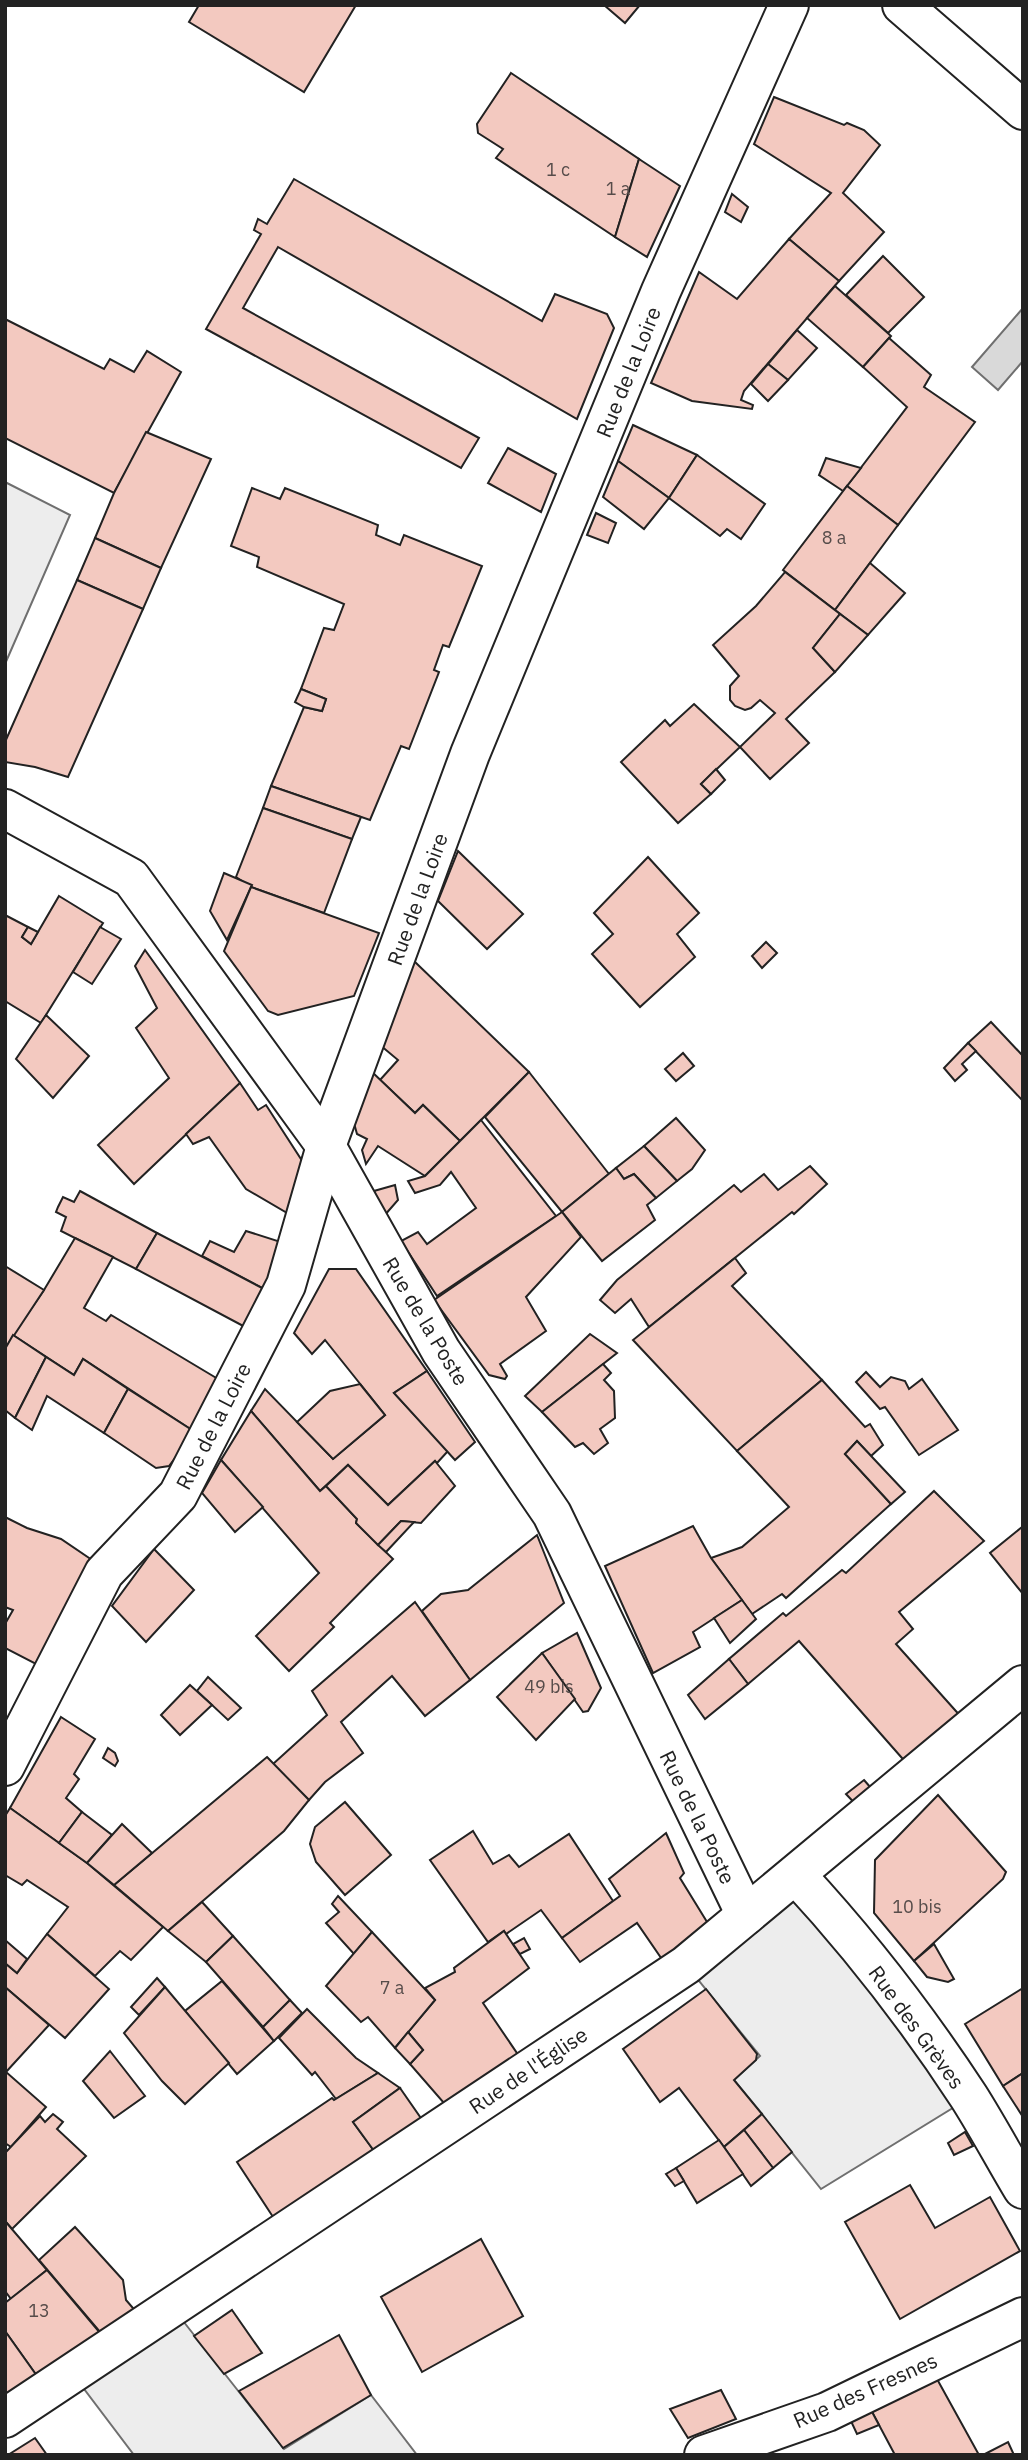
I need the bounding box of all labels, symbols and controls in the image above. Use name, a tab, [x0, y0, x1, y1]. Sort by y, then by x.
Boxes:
house number: 1 c	[546, 158, 570, 181]
house number: 1 a	[606, 177, 631, 200]
street label: Rue de la Loire	[589, 302, 667, 442]
house number: 8 a	[822, 526, 847, 549]
street label: Rue de la Loire	[380, 829, 454, 969]
street label: Rue de la Poste	[377, 1251, 475, 1391]
street label: Rue de la Loire	[169, 1358, 257, 1494]
house number: 49 bis	[524, 1675, 574, 1698]
street label: Rue de la Poste	[654, 1746, 742, 1888]
house number: 10 bis	[892, 1895, 942, 1918]
street label: Rue des Grèves	[863, 1960, 971, 2094]
house number: 7 a	[380, 1976, 405, 1999]
street label: Rue de l'Église	[463, 2020, 593, 2120]
house number: 13	[28, 2299, 50, 2322]
street label: Rue des Fresnes	[788, 2346, 942, 2434]

